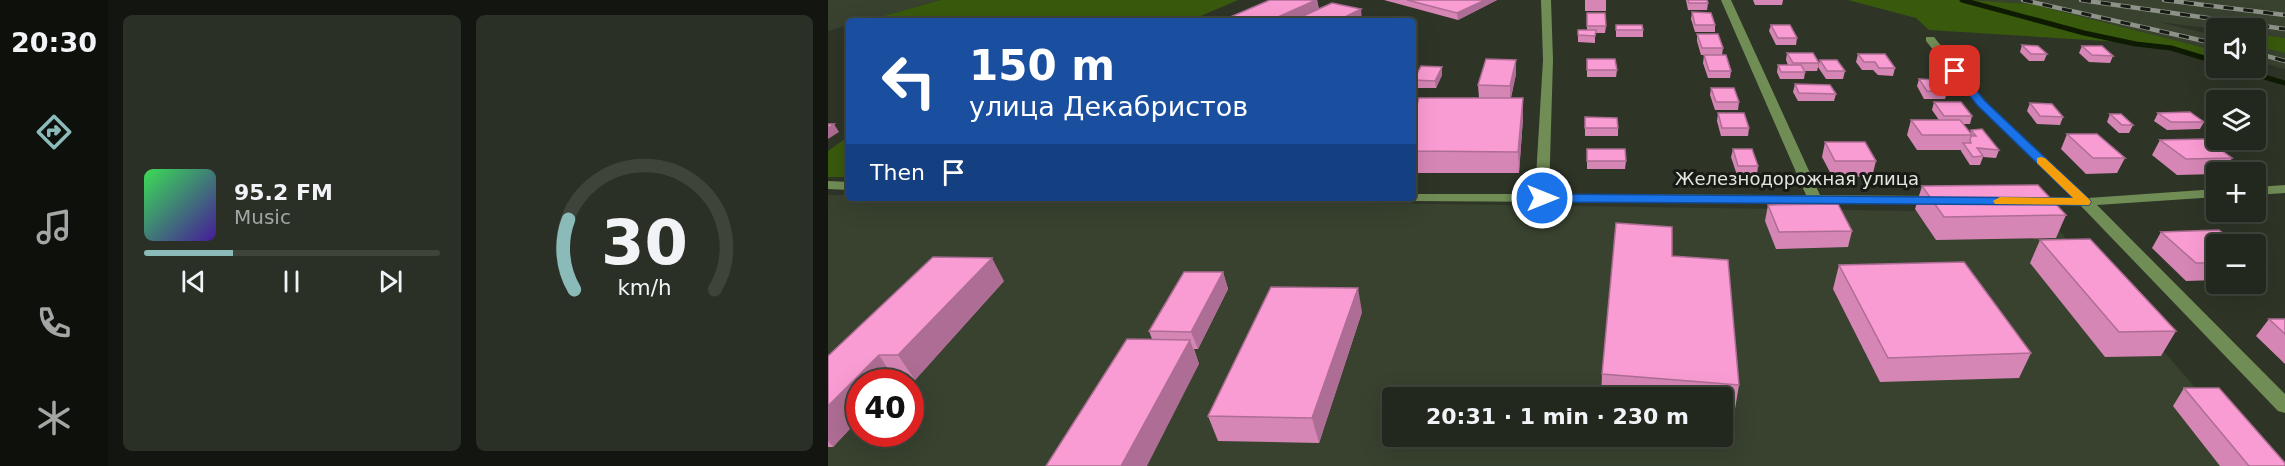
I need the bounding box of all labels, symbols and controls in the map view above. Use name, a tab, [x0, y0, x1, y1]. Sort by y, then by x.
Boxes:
map controls	[2206, 18, 2266, 294]
button: sound	[2206, 18, 2266, 78]
text: 20:30	[11, 27, 97, 58]
text: 150 m	[969, 41, 1115, 90]
icon: left	[870, 42, 948, 120]
pin	[1929, 45, 1980, 96]
icon: arrive	[1938, 54, 1971, 87]
button: layers	[2206, 90, 2266, 150]
text: улица Декабристов	[969, 91, 1248, 122]
icon: directions	[33, 111, 75, 153]
icon: arrive	[937, 156, 970, 189]
text: Then	[870, 160, 925, 185]
button: +	[2206, 162, 2266, 222]
position arrow	[1510, 166, 1574, 230]
street label: Железнодорожная улица	[1675, 168, 1919, 189]
text: 95.2 FM	[234, 180, 333, 205]
text: Music	[234, 205, 291, 229]
icon: music	[33, 206, 75, 248]
text: 30	[601, 206, 688, 279]
button: −	[2206, 234, 2266, 294]
icon: previous	[177, 265, 210, 298]
icon: pause	[275, 265, 308, 298]
icon: next	[374, 265, 407, 298]
text: km/h	[617, 275, 671, 300]
icon: phone	[33, 302, 75, 344]
speed limit sign: 40	[846, 369, 924, 447]
icon: climate	[33, 397, 75, 439]
text: 20:31 · 1 min · 230 m	[1426, 404, 1689, 429]

